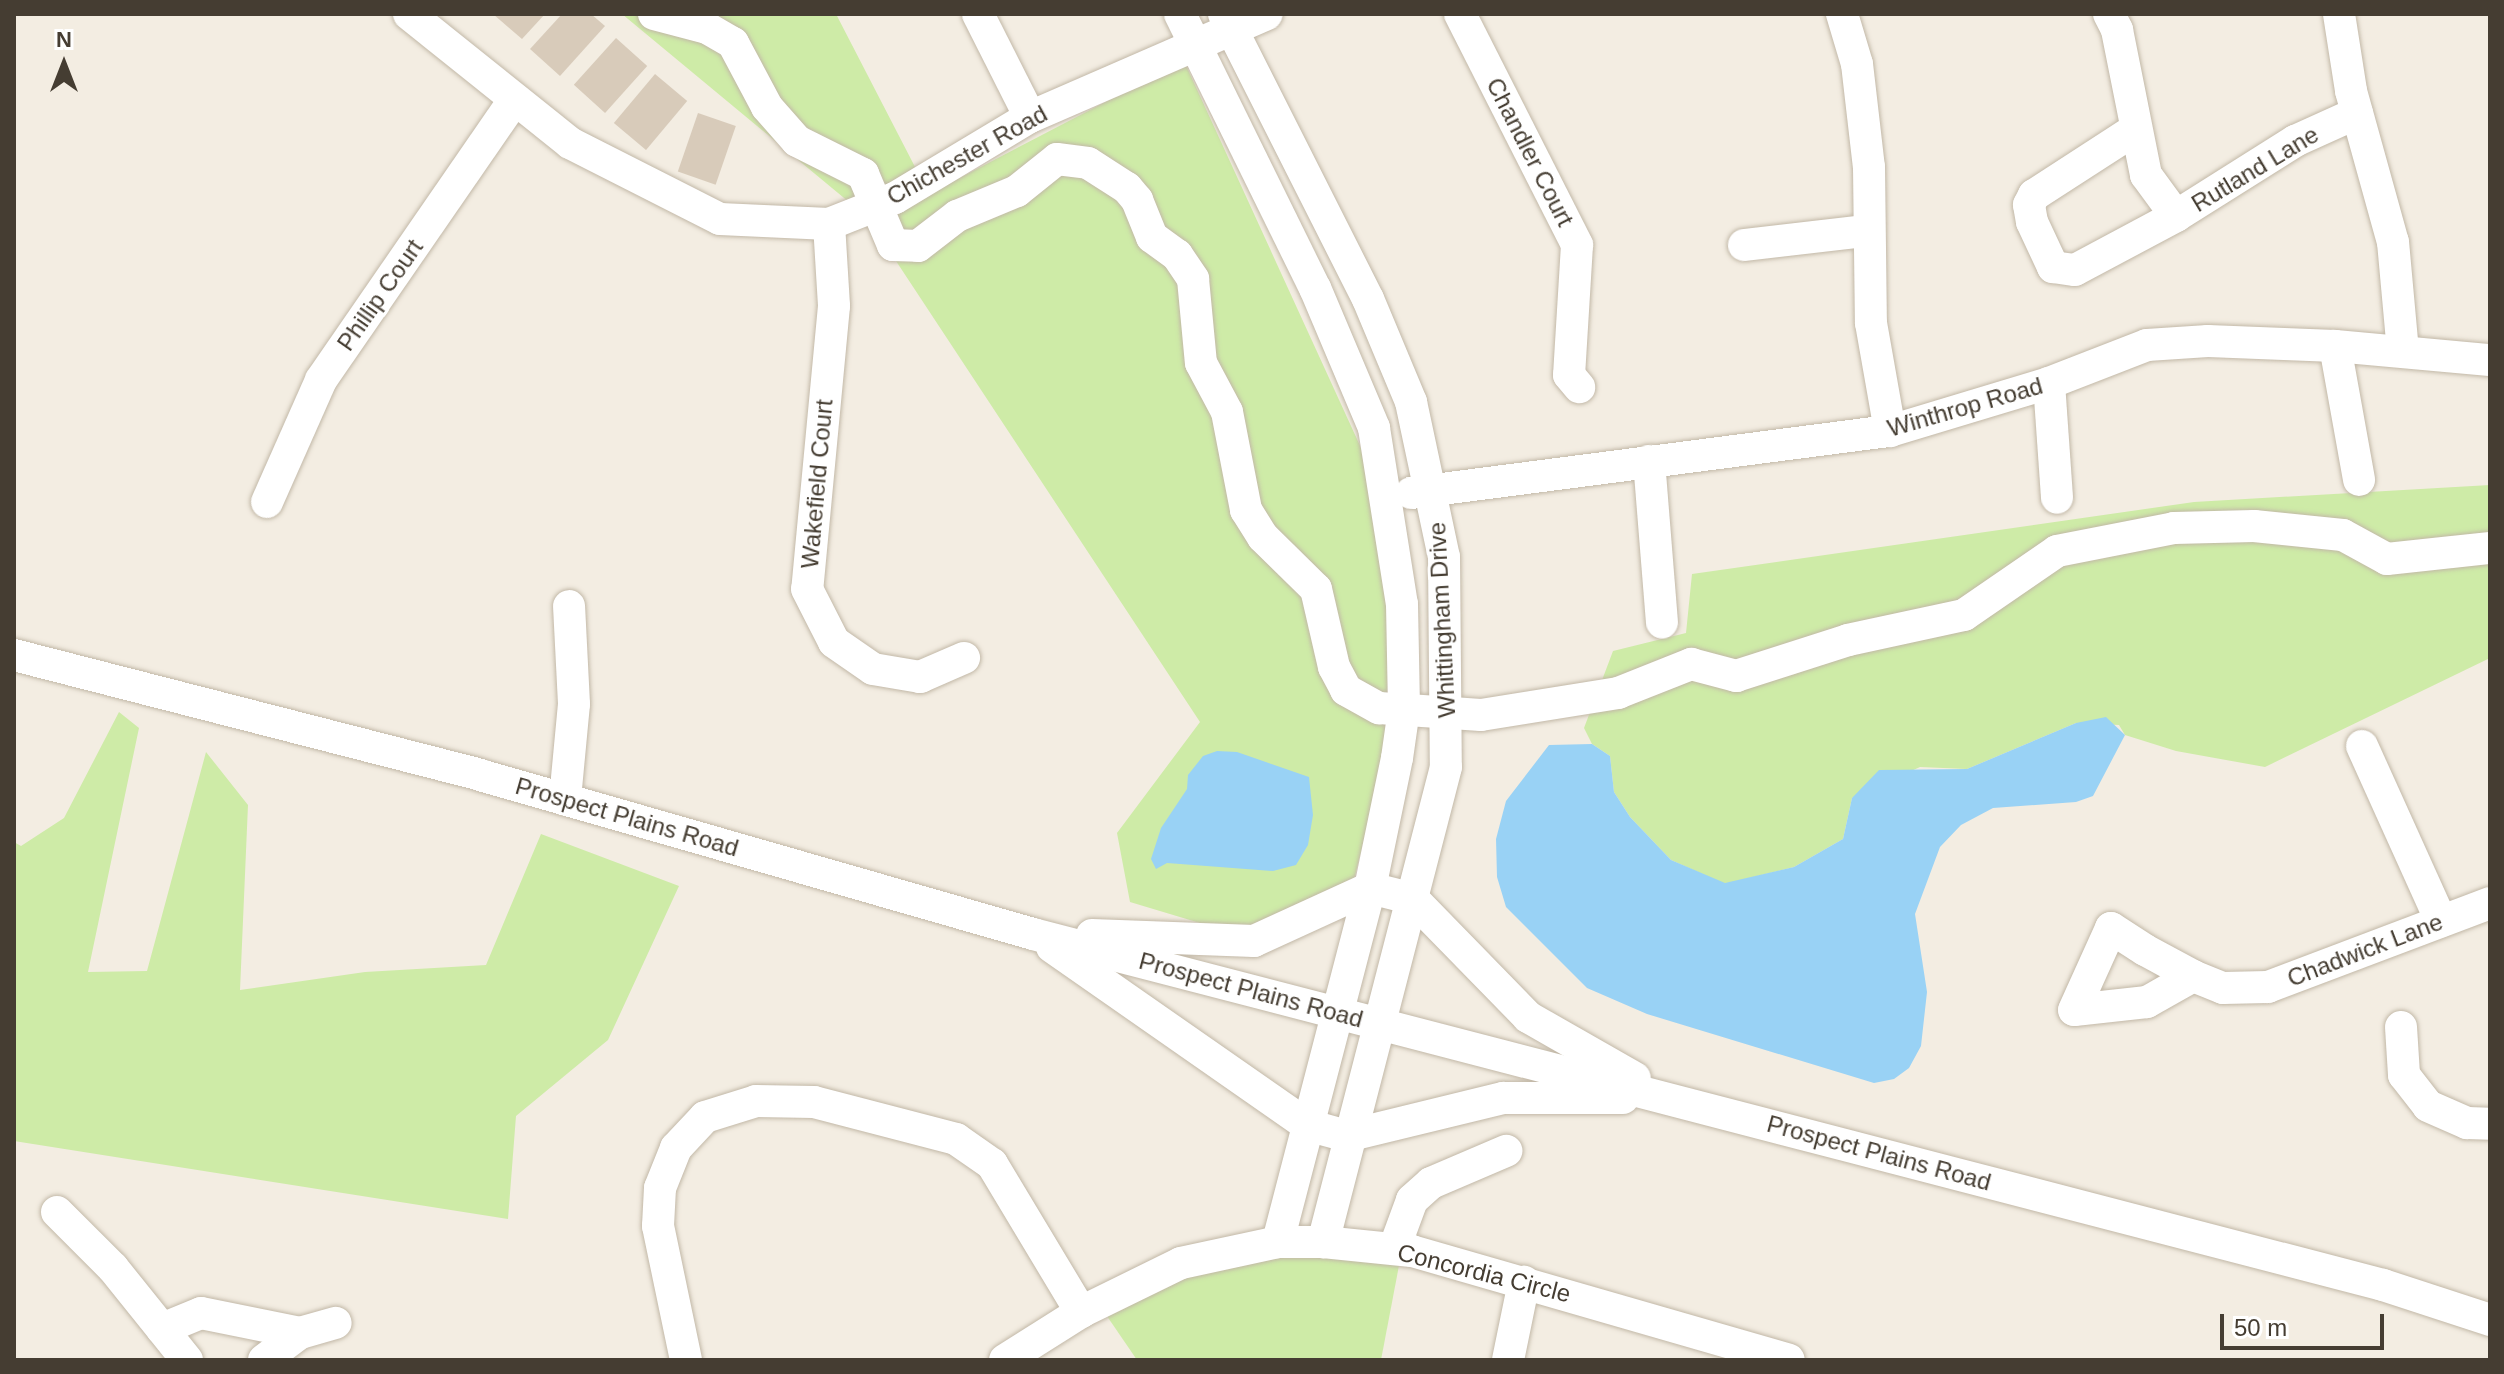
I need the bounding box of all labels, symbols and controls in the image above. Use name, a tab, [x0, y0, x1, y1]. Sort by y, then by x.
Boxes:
north arrow	[24, 24, 104, 104]
text: N	[56, 27, 72, 52]
street label: Chandler Court	[1480, 73, 1580, 231]
street label: Chichester Road	[882, 99, 1052, 211]
street label: Rutland Lane	[2186, 120, 2324, 218]
street label: Phillip Court	[331, 234, 429, 356]
street label: Winthrop Road	[1884, 371, 2046, 443]
street label: Wakefield Court	[795, 398, 839, 570]
street label: Whittingham Drive	[1422, 521, 1462, 719]
street label: Prospect Plains Road	[512, 771, 742, 863]
street label: Chadwick Lane	[2283, 907, 2447, 993]
street label: Prospect Plains Road	[1136, 946, 1366, 1034]
street label: Prospect Plains Road	[1764, 1109, 1994, 1197]
street label: Concordia Circle	[1394, 1238, 1574, 1308]
scale bar	[2224, 1298, 2388, 1348]
text: 50 m	[2234, 1314, 2287, 1341]

